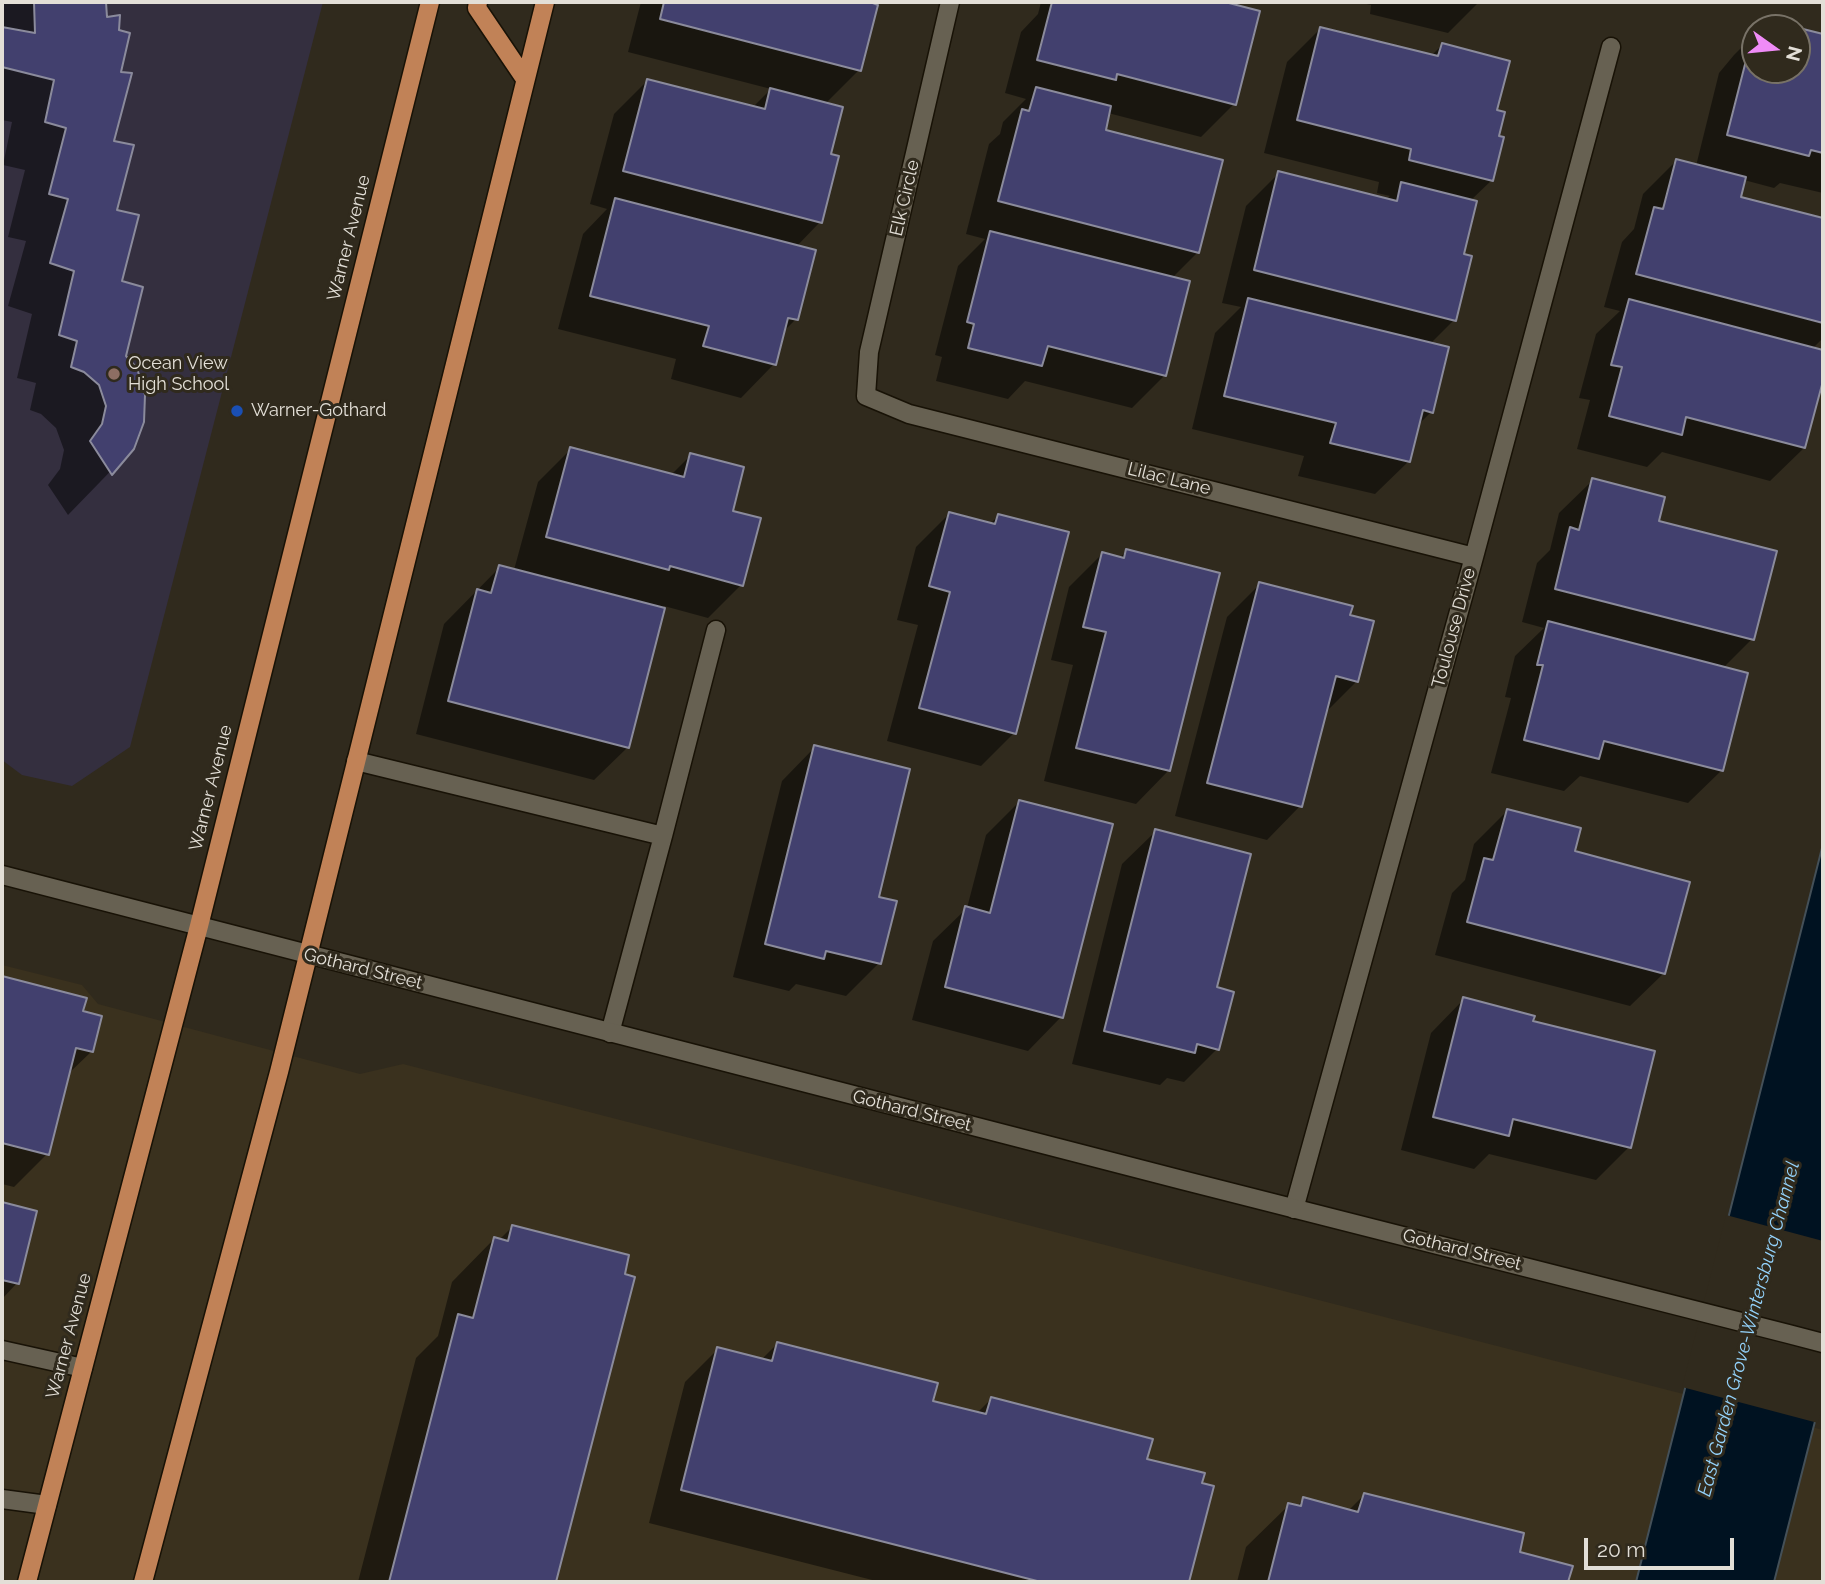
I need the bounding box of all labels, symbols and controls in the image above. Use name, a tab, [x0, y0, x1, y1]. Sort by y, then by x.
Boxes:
north arrow	[1741, 14, 1811, 84]
text: N	[1782, 44, 1807, 64]
street label: Elk Circle	[886, 158, 924, 238]
street label: Warner Avenue	[323, 173, 375, 303]
place label: Ocean View High School	[128, 353, 229, 396]
marker: Ocean View High School	[106, 366, 122, 382]
place label: Warner-Gothard	[251, 400, 386, 422]
marker: Warner-Gothard	[229, 403, 245, 419]
street label: Lilac Lane	[1125, 458, 1213, 500]
street label: Toulouse Drive	[1428, 566, 1480, 690]
street label: Warner Avenue	[185, 723, 237, 853]
street label: Gothard Street	[301, 944, 425, 994]
street label: Gothard Street	[850, 1086, 974, 1136]
water label: East Garden Grove-Wintersburg Channel	[1693, 1159, 1805, 1499]
street label: Gothard Street	[1400, 1225, 1524, 1275]
street label: Warner Avenue	[42, 1271, 96, 1401]
scale bar	[1587, 1524, 1738, 1568]
text: 20 m	[1597, 1537, 1645, 1562]

